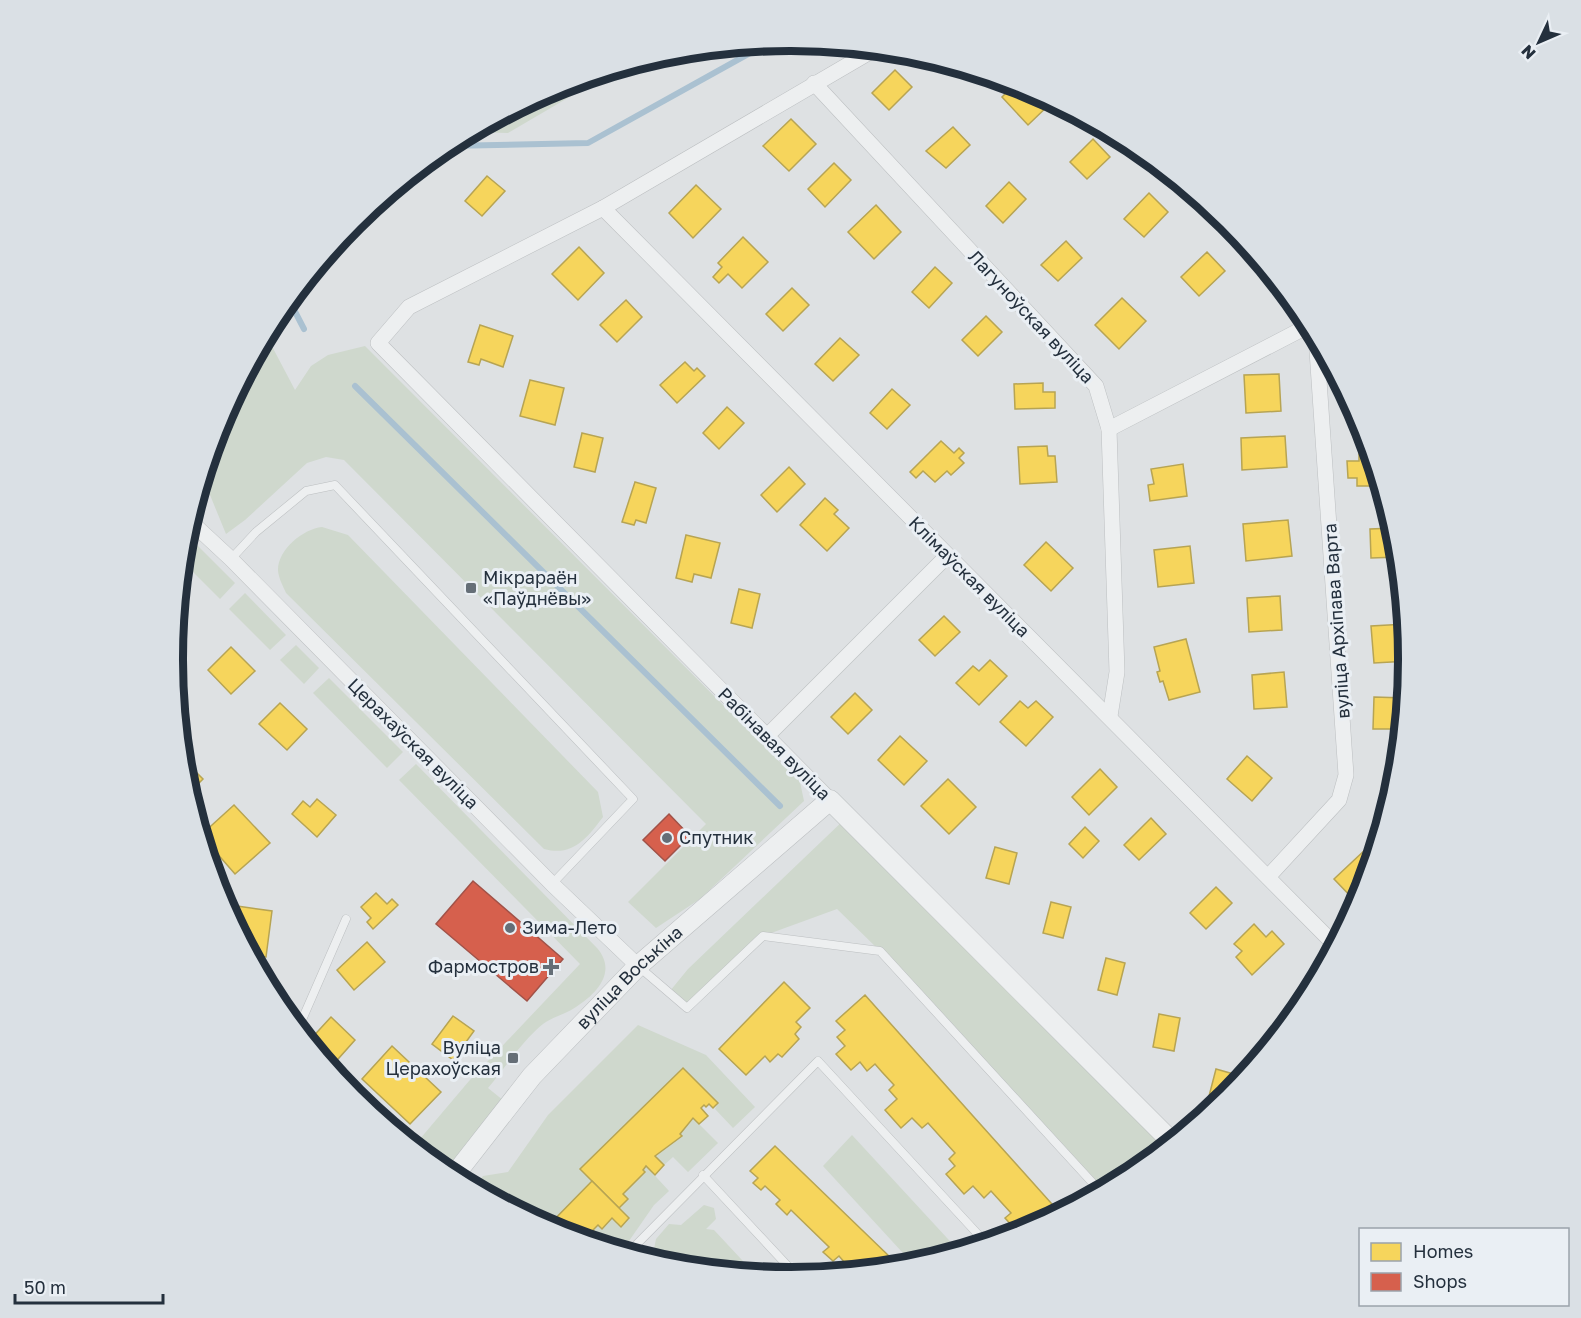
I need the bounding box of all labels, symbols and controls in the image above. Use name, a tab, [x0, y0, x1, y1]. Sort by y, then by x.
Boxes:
north arrow	[1509, 12, 1569, 72]
text: N	[1517, 41, 1540, 64]
street label: Лагуноўская вуліца	[964, 245, 1099, 388]
street label: Клімаўская вуліца	[905, 511, 1035, 641]
street label: вуліца Архіпава Варта	[1318, 523, 1354, 720]
place label: Мікрараён «Паўднёвы»	[483, 566, 591, 609]
marker: Мікрараён «Паўднёвы»	[464, 581, 478, 595]
street label: Церахаўская вуліца	[344, 673, 484, 813]
street label: Рабінавая вуліца	[714, 682, 836, 804]
place label: Спутник	[679, 826, 754, 848]
marker: Спутник	[660, 831, 674, 845]
place label: Зима-Лето	[522, 916, 617, 938]
street label: вуліца Воськіна	[571, 920, 687, 1033]
marker: Зима-Лето	[503, 921, 517, 935]
place label: Фармостров	[428, 955, 539, 977]
marker: Фармостров	[544, 960, 558, 974]
place label: Вуліца Церахоўская	[386, 1036, 501, 1079]
marker: Вуліца Церахоўская	[506, 1051, 520, 1065]
legend	[1359, 1228, 1569, 1306]
text: Homes	[1413, 1240, 1473, 1262]
scale bar	[15, 1267, 164, 1305]
text: Shops	[1413, 1270, 1467, 1292]
text: 50 m	[24, 1276, 66, 1298]

